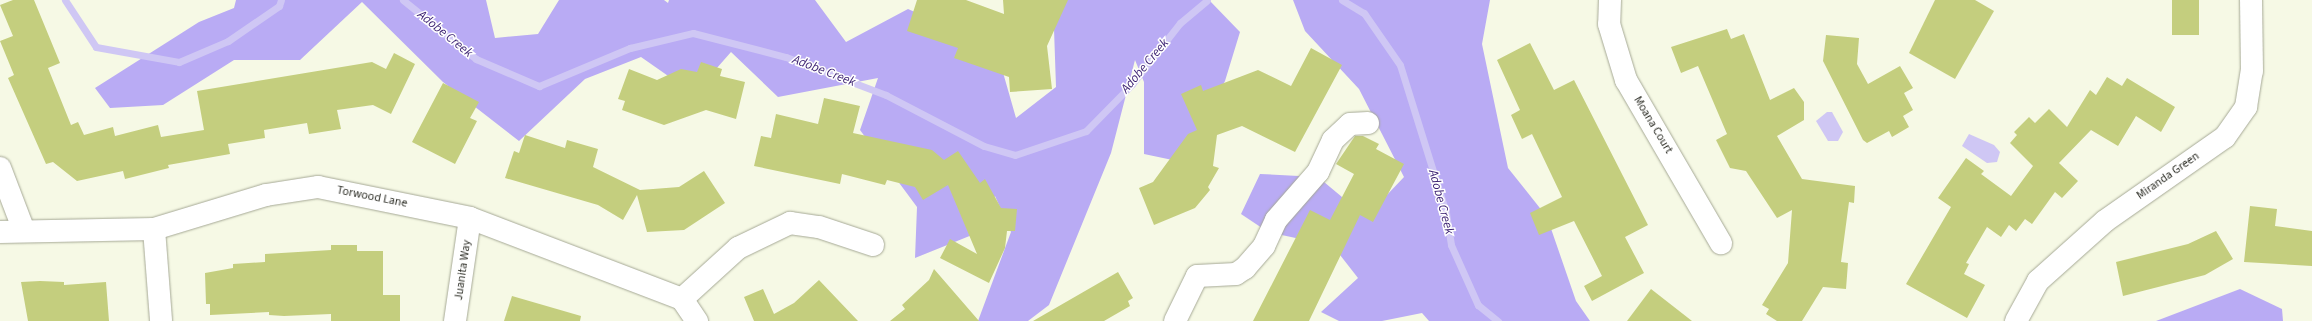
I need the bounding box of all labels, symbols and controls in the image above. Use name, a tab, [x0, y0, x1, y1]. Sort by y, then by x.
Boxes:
water label: Adobe Creek	[414, 7, 476, 61]
water label: Adobe Creek	[1118, 36, 1172, 96]
water label: Adobe Creek	[790, 52, 858, 90]
street label: Moana Court	[1630, 94, 1676, 156]
street label: Miranda Green	[2134, 149, 2202, 203]
water label: Adobe Creek	[1425, 168, 1457, 236]
street label: Torwood Lane	[335, 183, 409, 211]
street label: Juanita Way	[452, 239, 474, 301]

